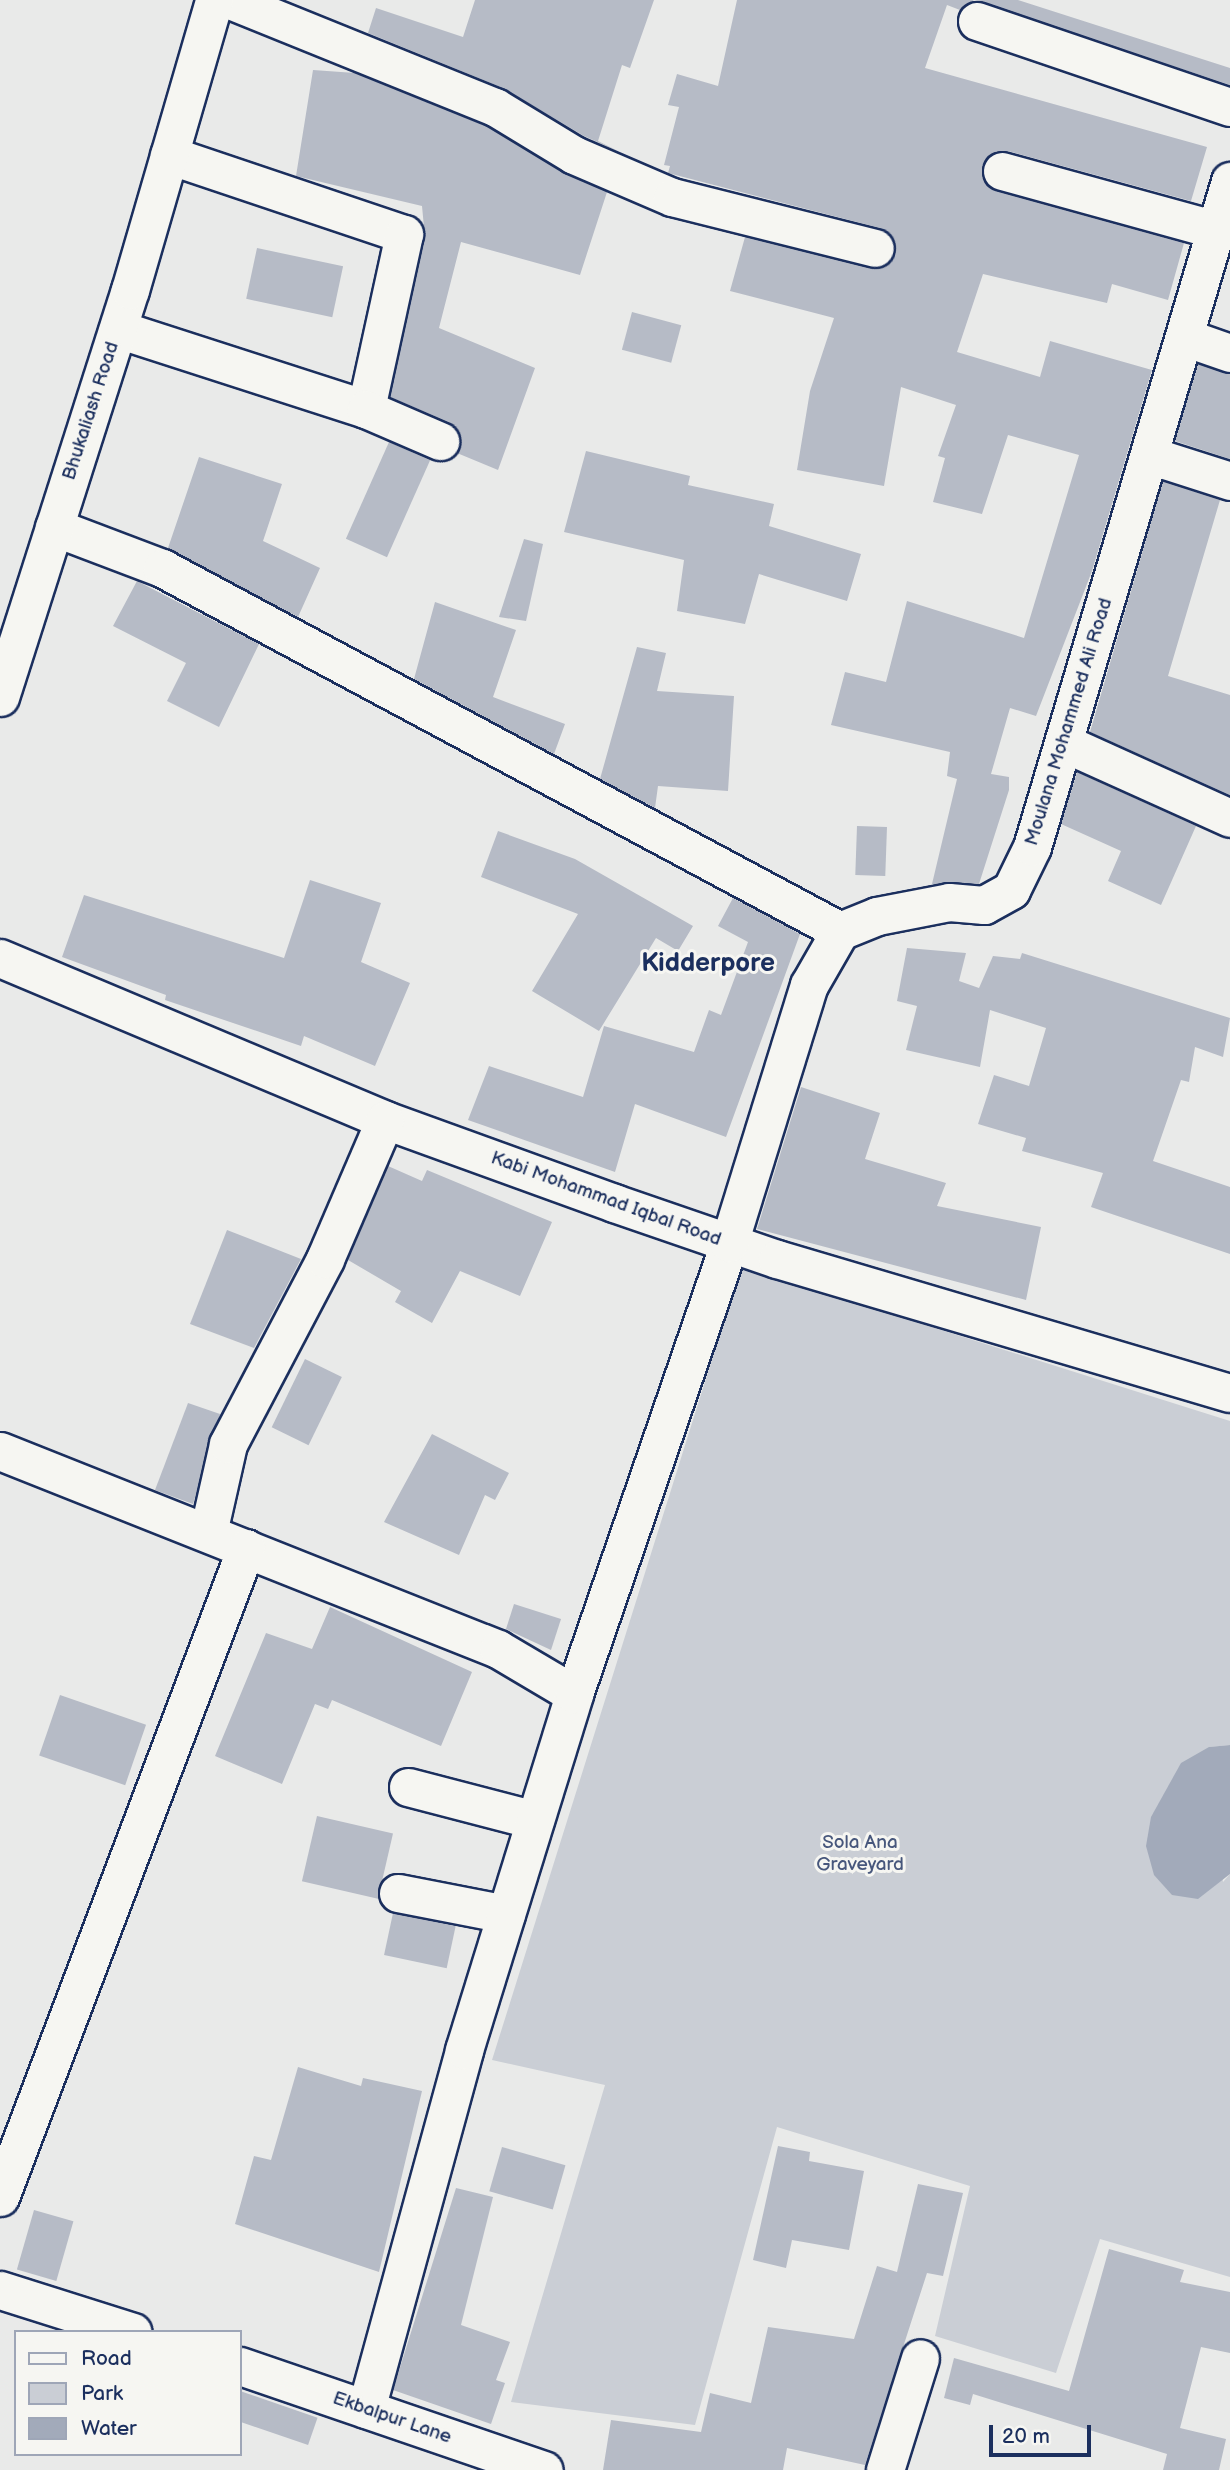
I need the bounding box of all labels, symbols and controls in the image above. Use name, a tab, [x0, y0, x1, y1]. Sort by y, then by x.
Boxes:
street label: Bhukaliash Road	[58, 339, 124, 483]
street label: Moulana Mohammed Ali Road	[1020, 596, 1118, 848]
district label: Kidderpore	[641, 948, 775, 980]
street label: Kabi Mohammad Iqbal Road	[488, 1147, 724, 1251]
park label: Sola Ana Graveyard	[816, 1832, 904, 1876]
legend	[14, 2330, 242, 2456]
text: Road	[81, 2346, 132, 2371]
text: Park	[81, 2381, 123, 2406]
street label: Ekbalpur Lane	[330, 2387, 454, 2449]
scale bar	[992, 2410, 1094, 2454]
text: Water	[81, 2416, 137, 2441]
text: 20 m	[1002, 2424, 1050, 2449]

